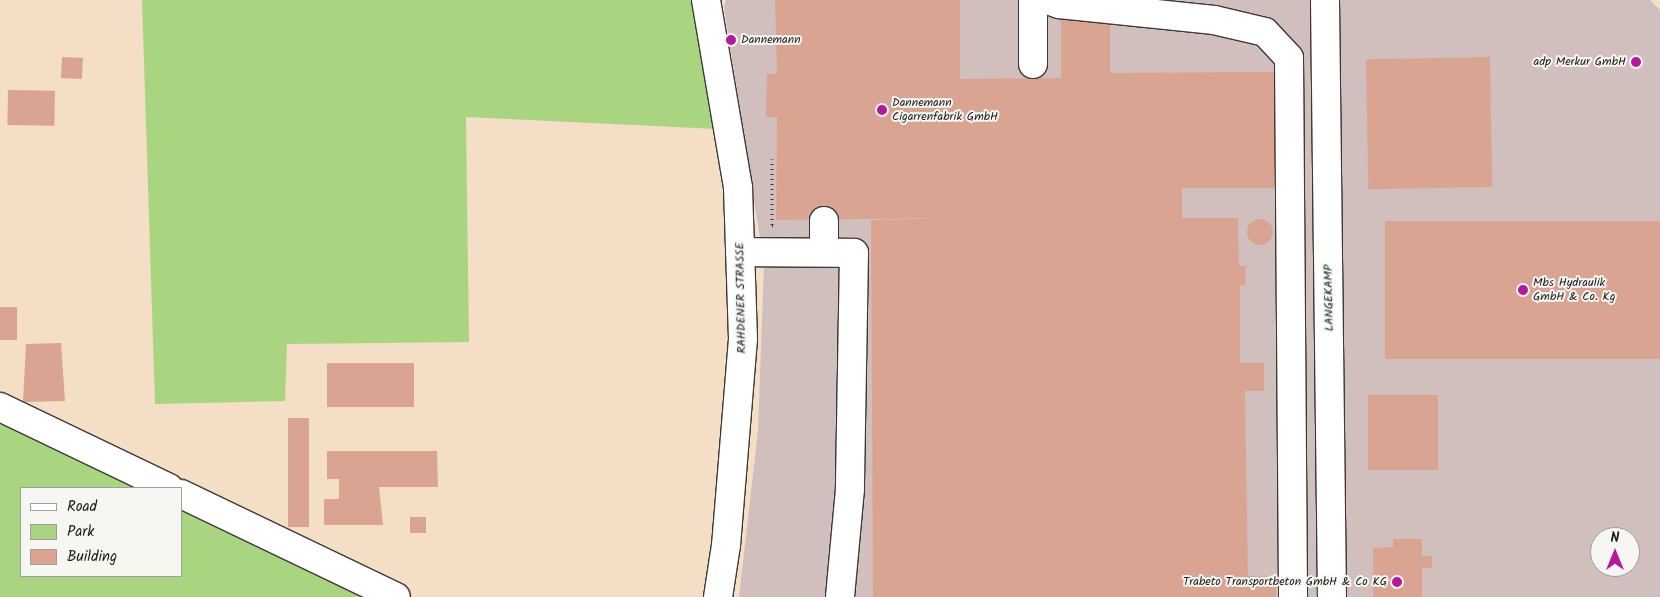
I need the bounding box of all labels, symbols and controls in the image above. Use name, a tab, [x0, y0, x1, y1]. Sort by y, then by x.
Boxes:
place label: Dannemann	[741, 33, 801, 47]
marker: Dannemann	[725, 34, 737, 46]
place label: adp Merkur GmbH	[1534, 55, 1626, 69]
marker: adp Merkur GmbH	[1630, 56, 1642, 68]
place label: Dannemann Cigarrenfabrik GmbH	[892, 96, 998, 124]
marker: Dannemann Cigarrenfabrik GmbH	[876, 104, 888, 116]
street label: RAHDENER STRASSE	[733, 242, 749, 354]
street label: LANGEKAMP	[1321, 265, 1337, 331]
place label: Mbs Hydraulik GmbH & Co. Kg	[1533, 276, 1615, 304]
marker: Mbs Hydraulik GmbH & Co. Kg	[1517, 284, 1529, 296]
legend	[20, 487, 182, 577]
text: Road	[67, 495, 97, 519]
text: Park	[67, 520, 94, 544]
north arrow	[1590, 527, 1640, 577]
text: N	[1611, 527, 1619, 549]
text: Building	[67, 545, 117, 569]
place label: Trabeto Transportbeton GmbH & Co KG	[1183, 575, 1387, 589]
marker: Trabeto Transportbeton GmbH & Co KG	[1391, 576, 1403, 588]

